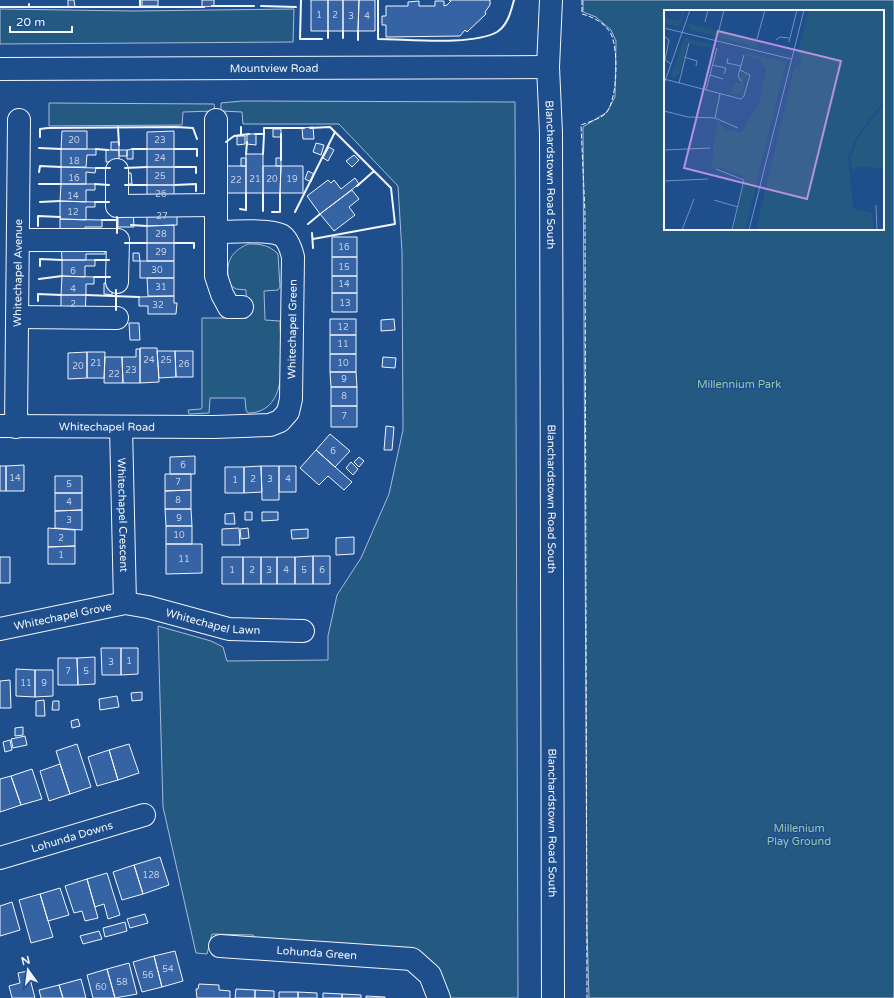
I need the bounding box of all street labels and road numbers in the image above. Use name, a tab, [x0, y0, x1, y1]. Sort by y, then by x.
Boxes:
street label: Mountview Road	[230, 61, 318, 75]
street label: Blanchardstown Road South	[543, 100, 558, 249]
street label: Whitechapel Avenue	[10, 219, 25, 327]
street label: Whitechapel Green	[285, 279, 299, 379]
street label: Whitechapel Road	[59, 420, 155, 433]
street label: Blanchardstown Road South	[545, 424, 559, 573]
street label: Whitechapel Crescent	[115, 458, 131, 572]
street label: Whitechapel Grove	[13, 599, 113, 632]
street label: Whitechapel Lawn	[164, 606, 260, 636]
street label: Blanchardstown Road South	[546, 748, 559, 897]
street label: Lohunda Downs	[30, 818, 114, 855]
street label: Lohunda Green	[276, 943, 357, 962]

